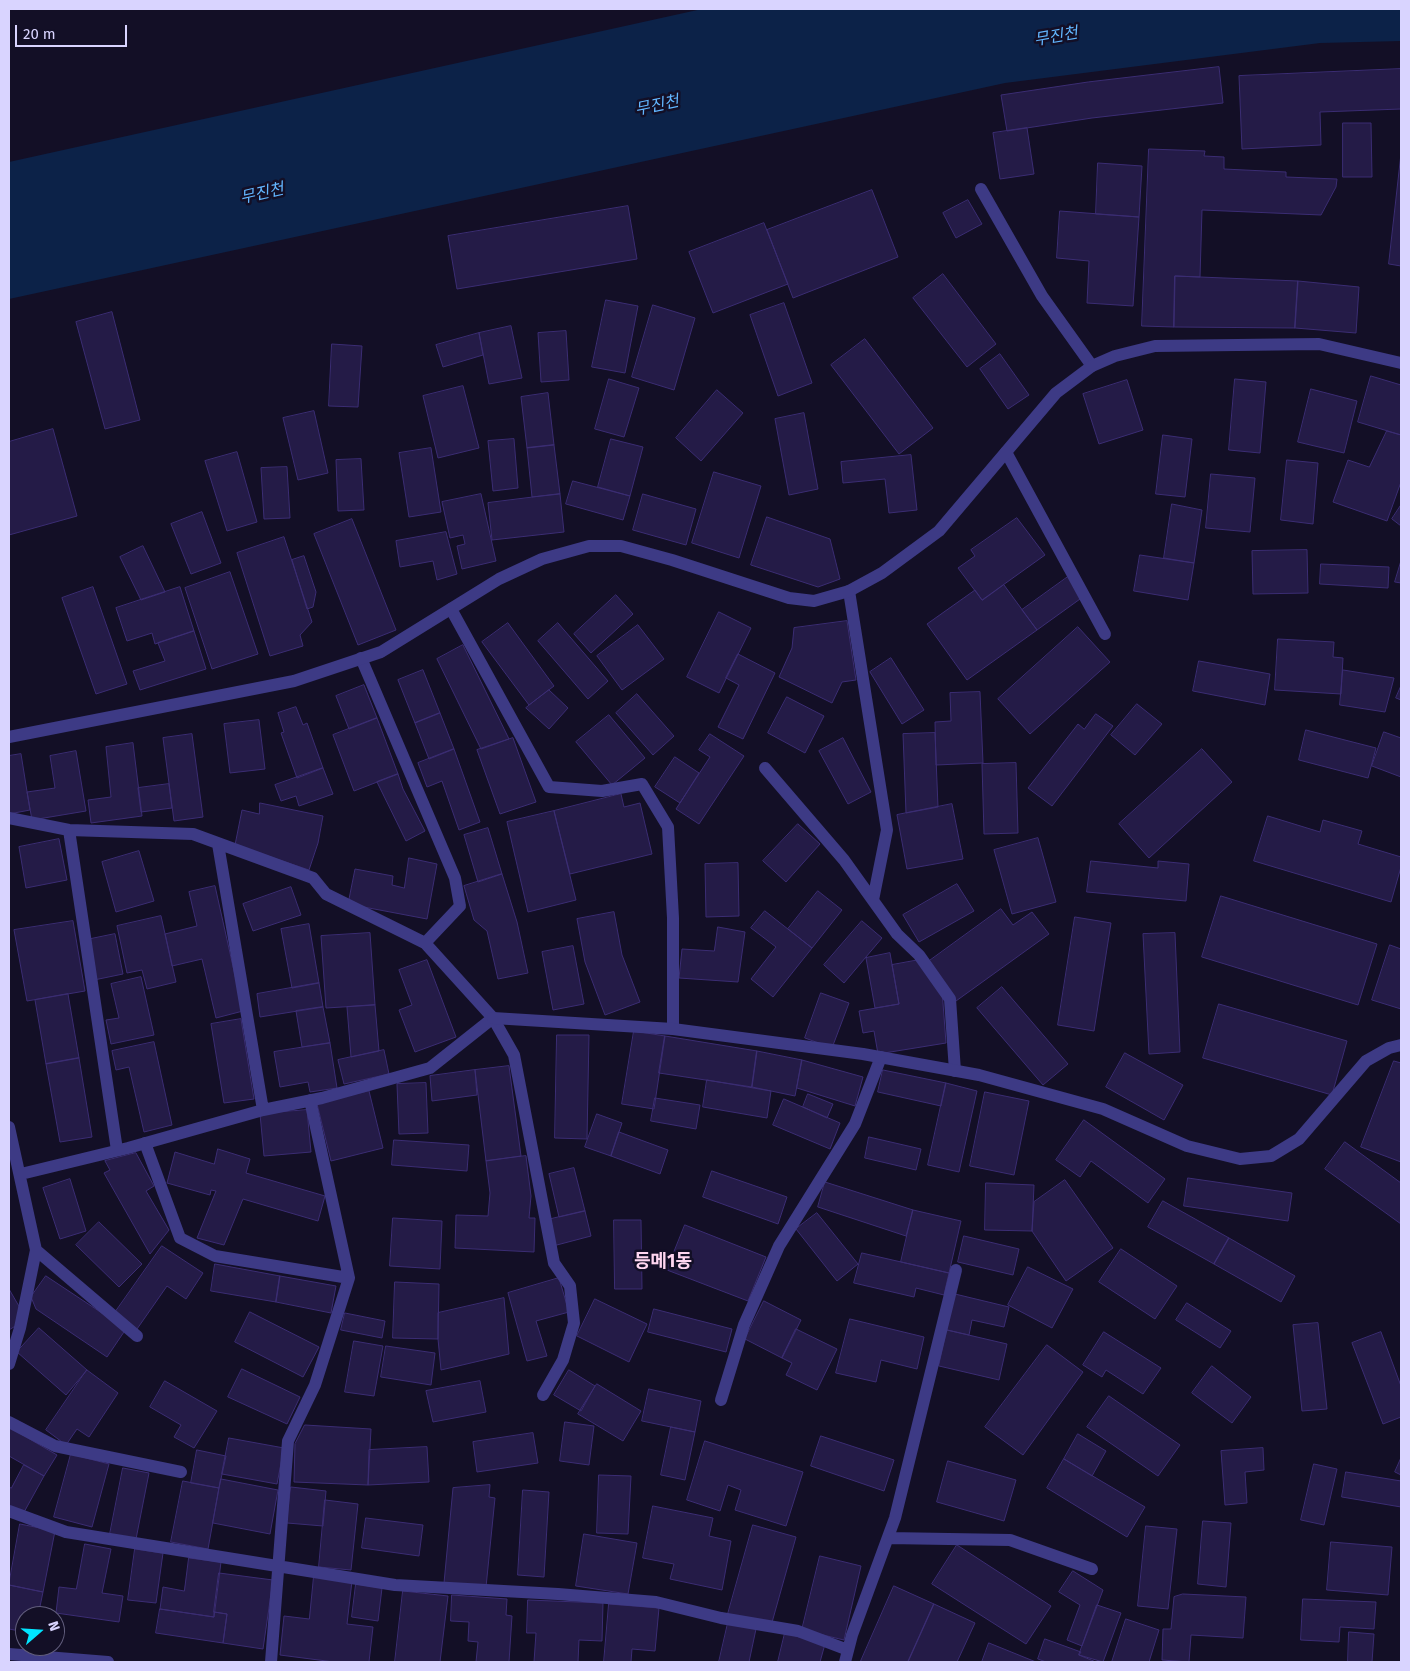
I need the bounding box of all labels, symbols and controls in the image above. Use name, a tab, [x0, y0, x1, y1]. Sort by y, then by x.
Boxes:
scale bar	[18, 15, 130, 47]
water label: 무진천	[1033, 24, 1079, 50]
text: 20 m	[23, 25, 56, 43]
water label: 무진천	[633, 92, 681, 120]
water label: 무진천	[238, 180, 286, 208]
district label: 등메1동	[634, 1251, 692, 1273]
north arrow	[15, 1606, 65, 1656]
text: N	[44, 1619, 63, 1633]

